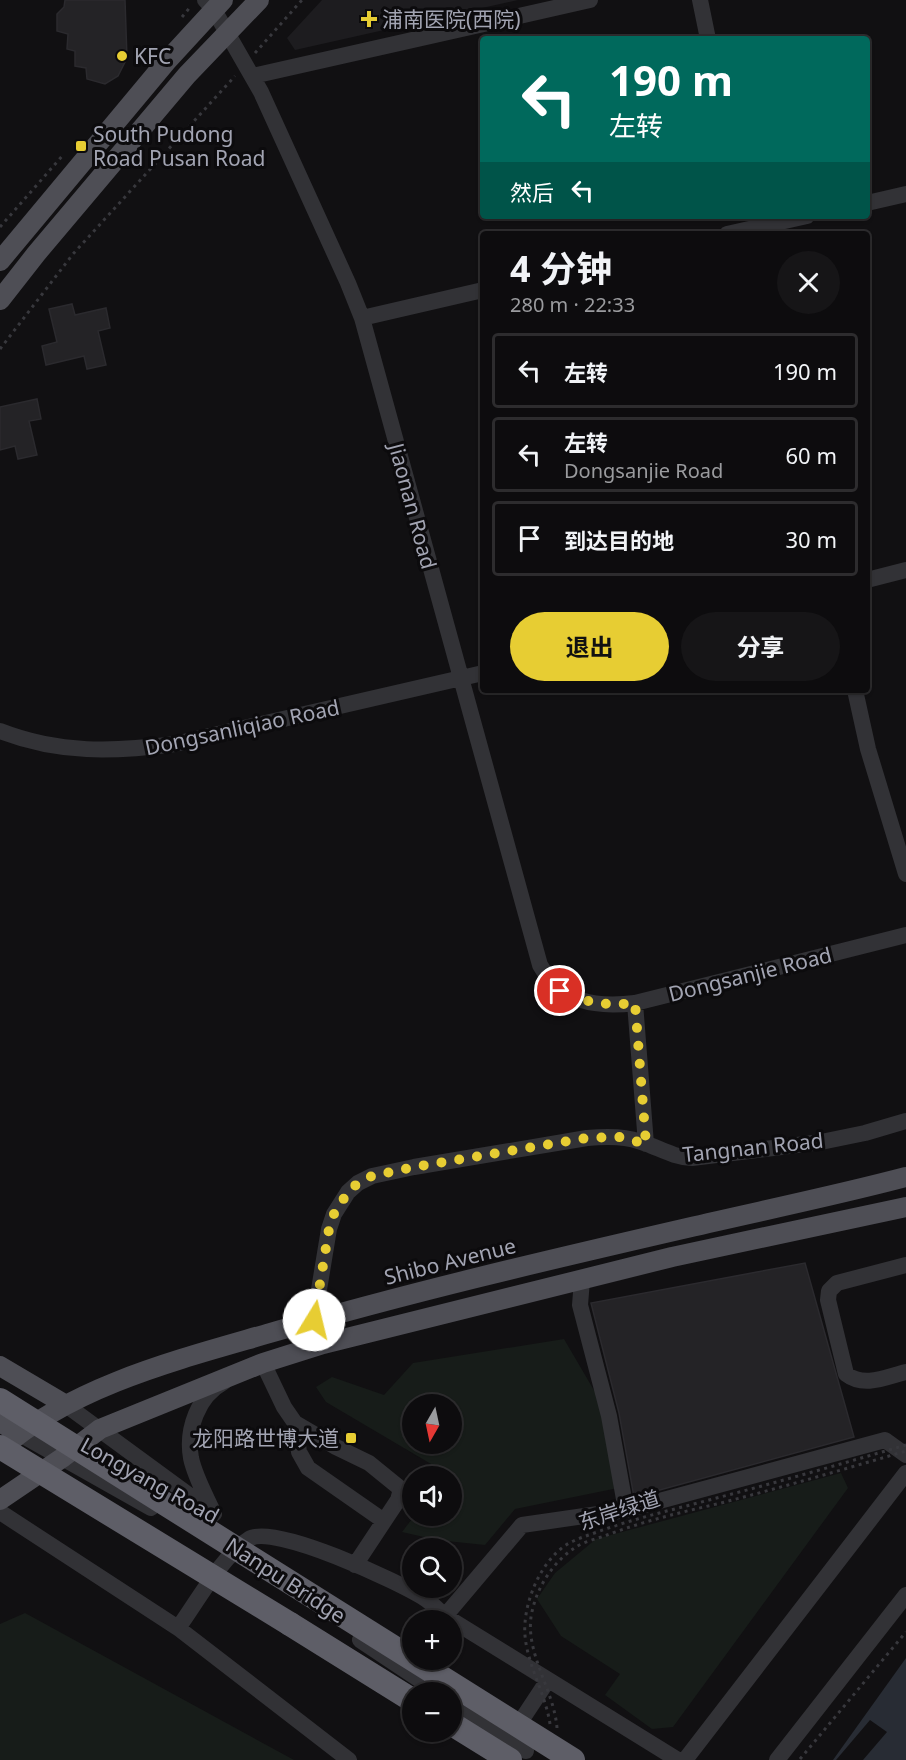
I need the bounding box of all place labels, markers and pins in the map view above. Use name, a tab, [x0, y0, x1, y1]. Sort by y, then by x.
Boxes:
place label: 浦南医院(西院)	[382, 5, 521, 33]
marker: 浦南医院(西院)	[360, 10, 378, 28]
place label: KFC	[134, 42, 171, 70]
marker: KFC	[115, 49, 129, 63]
place label: South Pudong Road Pusan Road	[93, 120, 265, 172]
marker: South Pudong Road Pusan Road	[74, 139, 88, 153]
pin	[534, 965, 585, 1016]
place label: 龙阳路世博大道	[192, 1424, 339, 1452]
marker: 龙阳路世博大道	[344, 1431, 358, 1445]

